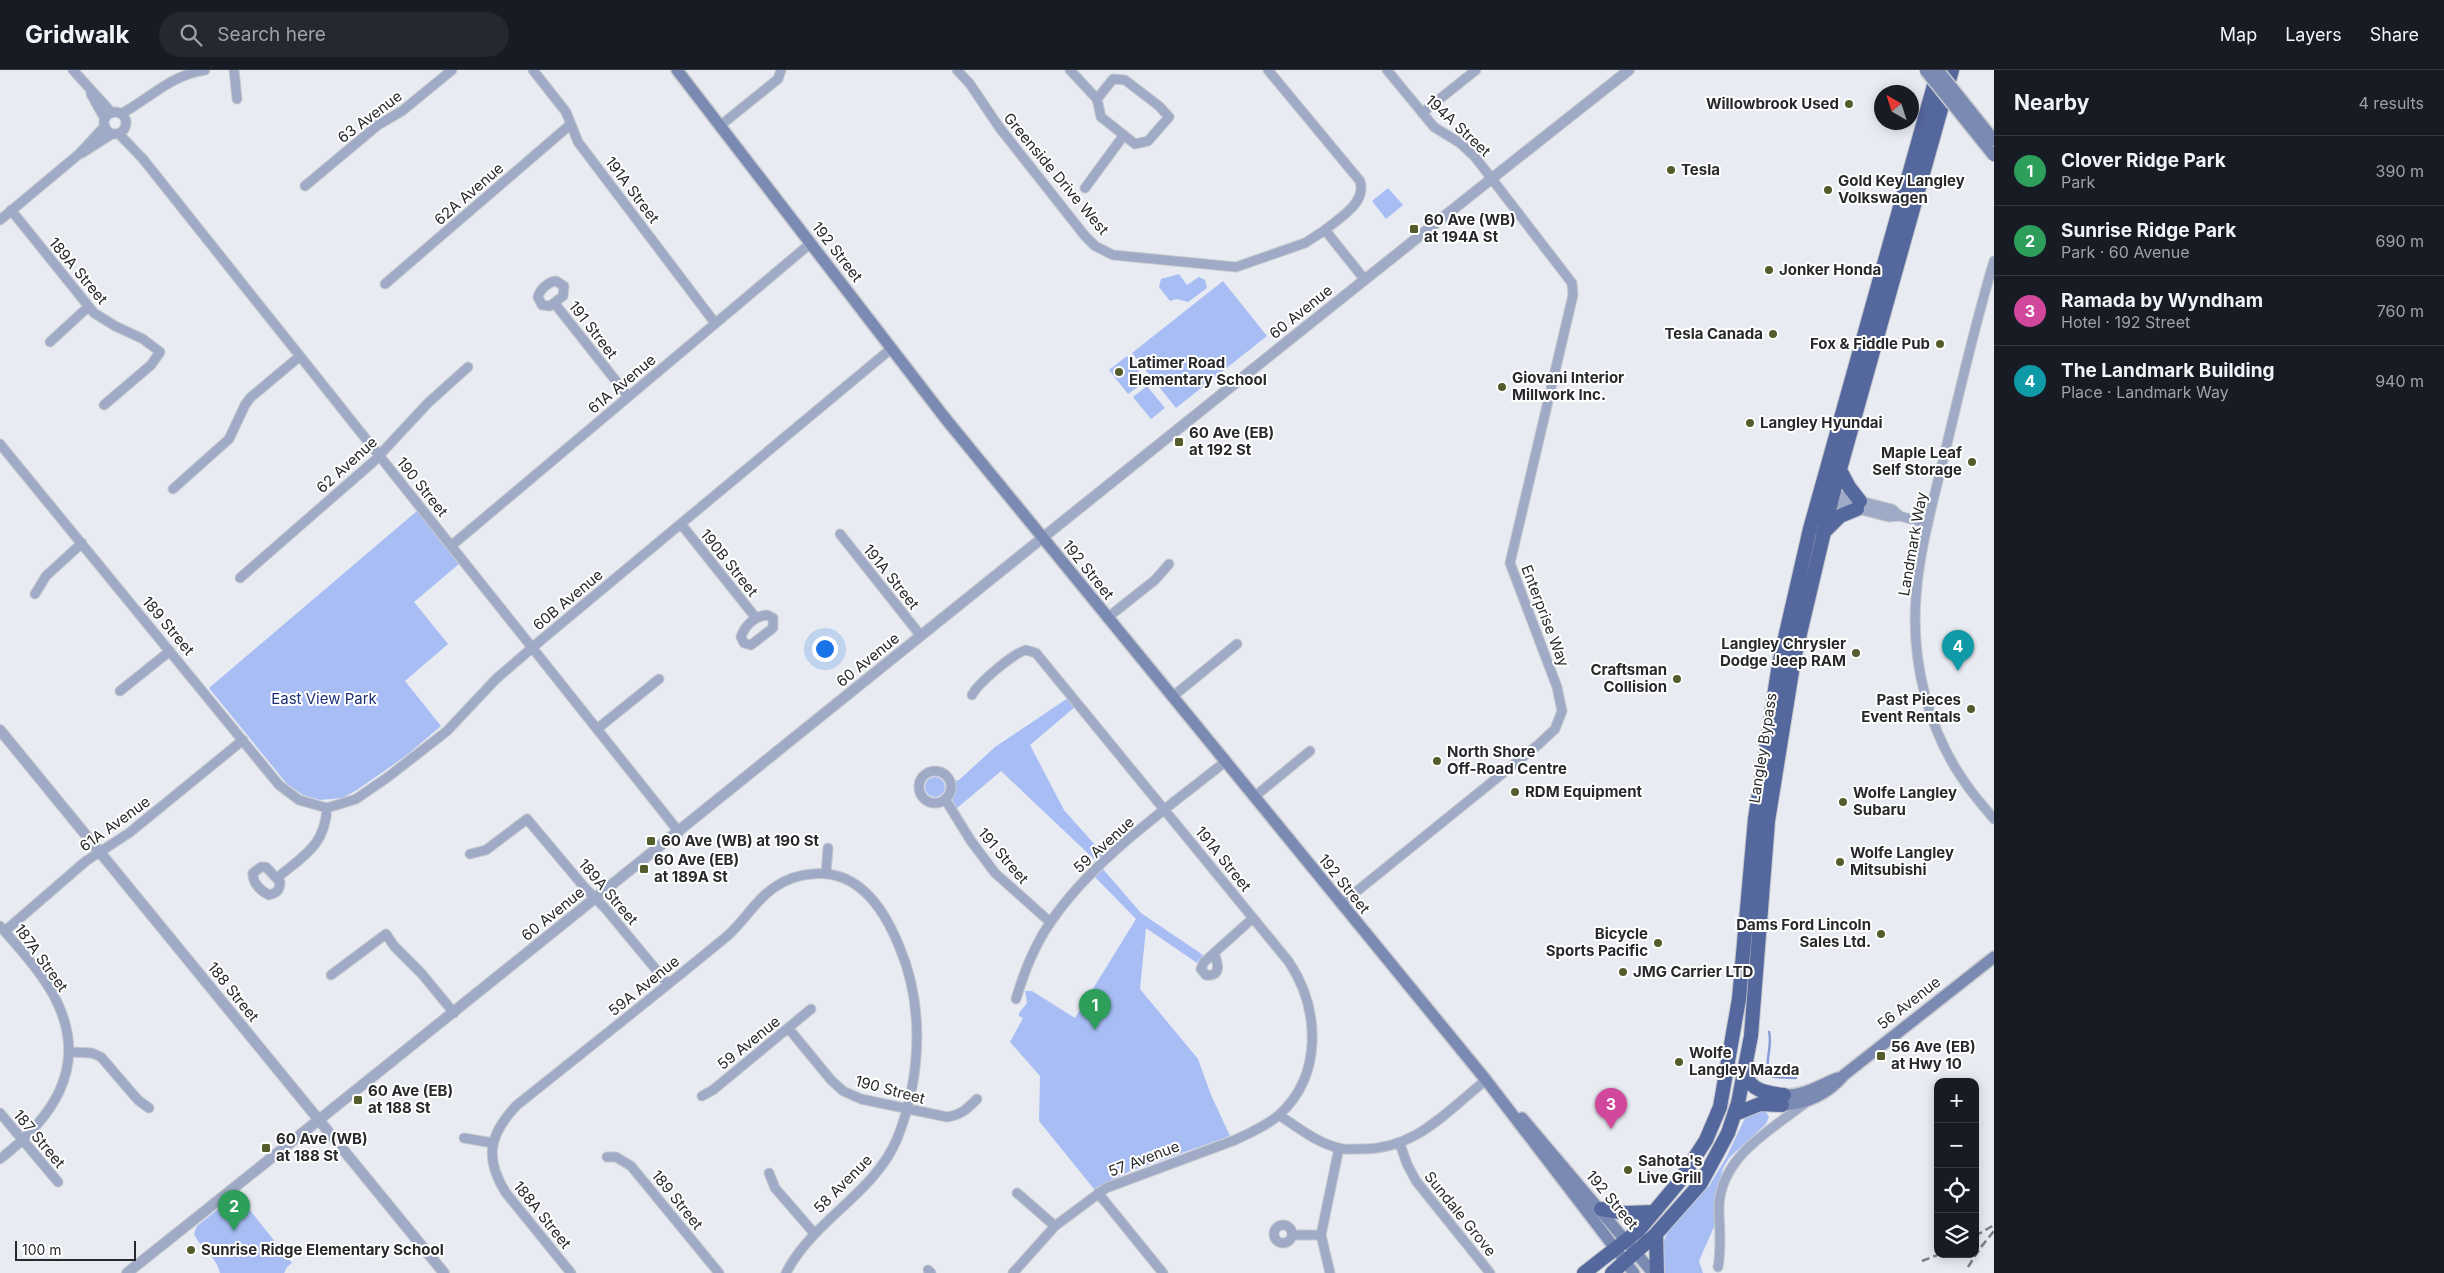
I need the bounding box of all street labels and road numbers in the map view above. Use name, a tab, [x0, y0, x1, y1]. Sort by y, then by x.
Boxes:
street label: 63 Avenue	[334, 86, 406, 147]
street label: 194A Street	[1422, 91, 1495, 161]
street label: Greenside Drive West	[1000, 109, 1113, 239]
street label: 191A Street	[601, 153, 664, 227]
street label: 62A Avenue	[430, 158, 507, 229]
street label: 192 Street	[808, 218, 867, 286]
street label: 189A Street	[45, 233, 112, 308]
street label: 60 Avenue	[1265, 280, 1336, 343]
street label: 191 Street	[565, 297, 622, 362]
street label: 61A Avenue	[584, 350, 659, 417]
street label: 62 Avenue	[312, 432, 381, 497]
street label: 190 Street	[393, 453, 452, 520]
street label: Landmark Way	[1894, 490, 1931, 598]
street label: 190B Street	[696, 525, 762, 600]
street label: 192 Street	[1059, 536, 1118, 603]
street label: 191A Street	[859, 540, 923, 613]
street label: Enterprise Way	[1517, 562, 1574, 670]
street label: 60B Avenue	[529, 565, 607, 634]
street label: 189 Street	[138, 592, 199, 659]
street label: 60 Avenue	[832, 628, 903, 691]
street label: Langley Bypass	[1744, 691, 1781, 804]
street label: 61A Avenue	[76, 792, 154, 856]
street label: 59 Avenue	[1069, 812, 1138, 877]
street label: 191A Street	[1191, 822, 1255, 895]
street label: 191 Street	[974, 824, 1033, 888]
street label: 192 Street	[1315, 850, 1374, 917]
street label: 189A Street	[574, 855, 642, 929]
street label: 60 Avenue	[517, 882, 588, 945]
street label: 187A Street	[10, 920, 72, 995]
street label: 59A Avenue	[604, 951, 683, 1020]
street label: 188 Street	[204, 958, 263, 1025]
street label: 56 Avenue	[1873, 972, 1944, 1033]
street label: 59 Avenue	[713, 1012, 784, 1074]
street label: 190 Street	[853, 1071, 927, 1108]
street label: 187 Street	[9, 1106, 69, 1172]
street label: 57 Avenue	[1106, 1136, 1182, 1181]
street label: 58 Avenue	[809, 1150, 876, 1217]
street label: 189 Street	[648, 1166, 707, 1233]
street label: 192 Street	[1582, 1166, 1643, 1233]
street label: Sundale Grove	[1420, 1167, 1500, 1260]
street label: 188A Street	[509, 1177, 575, 1252]

